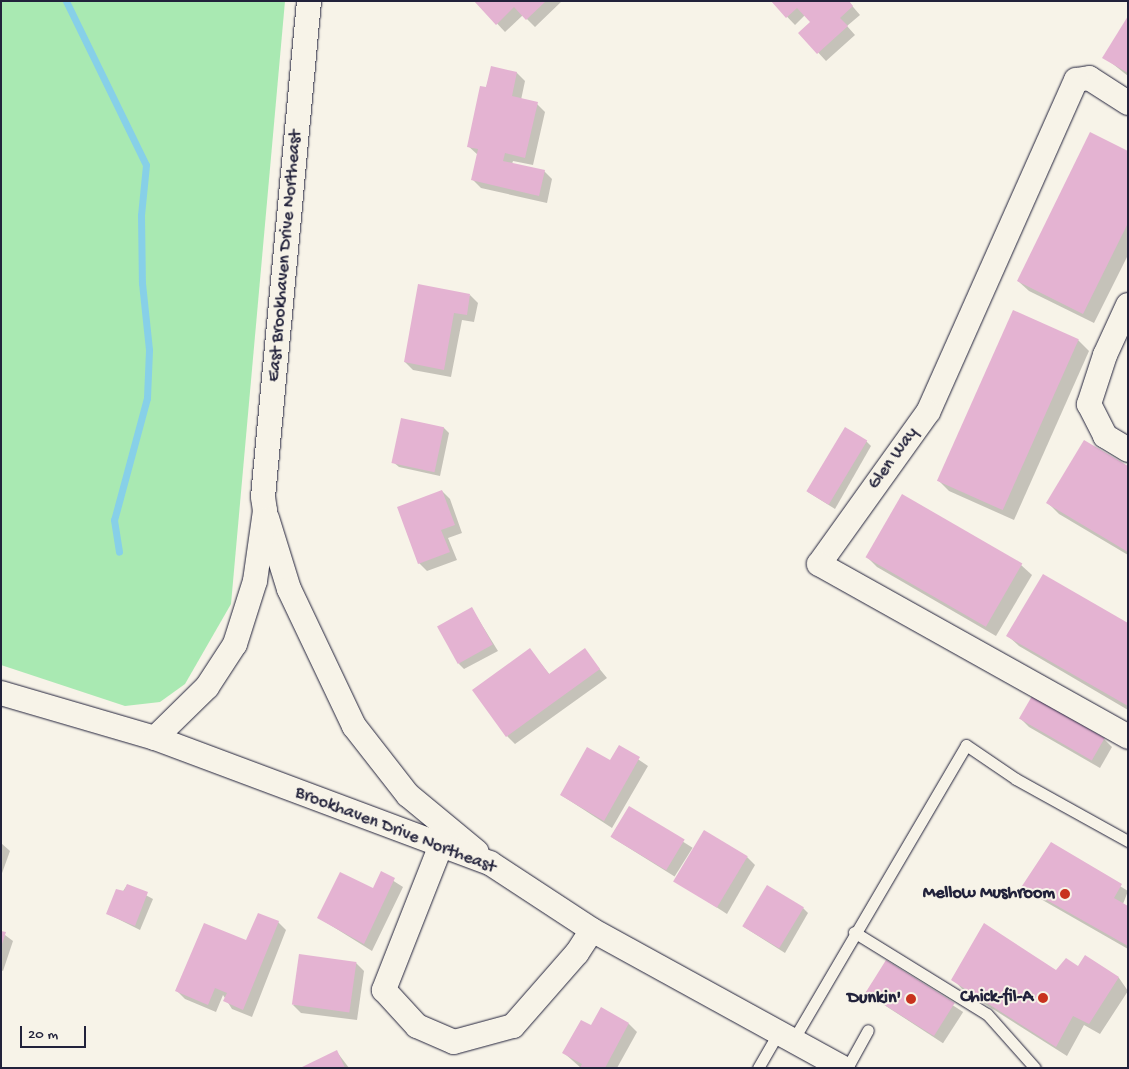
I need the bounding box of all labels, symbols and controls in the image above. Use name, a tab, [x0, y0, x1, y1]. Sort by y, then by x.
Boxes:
street label: East Brookhaven Drive Northeast	[264, 129, 308, 383]
street label: Glen Way	[864, 424, 924, 494]
street label: Brookhaven Drive Northeast	[292, 783, 498, 879]
place label: Mellow Mushroom	[923, 883, 1055, 905]
marker: Mellow Mushroom	[1059, 888, 1071, 900]
place label: Chick-fil-A	[960, 987, 1033, 1009]
place label: Dunkin'	[847, 988, 901, 1010]
marker: Chick-fil-A	[1037, 992, 1049, 1004]
marker: Dunkin'	[905, 993, 917, 1005]
scale bar	[22, 1016, 89, 1048]
text: 20 m	[28, 1026, 58, 1044]

